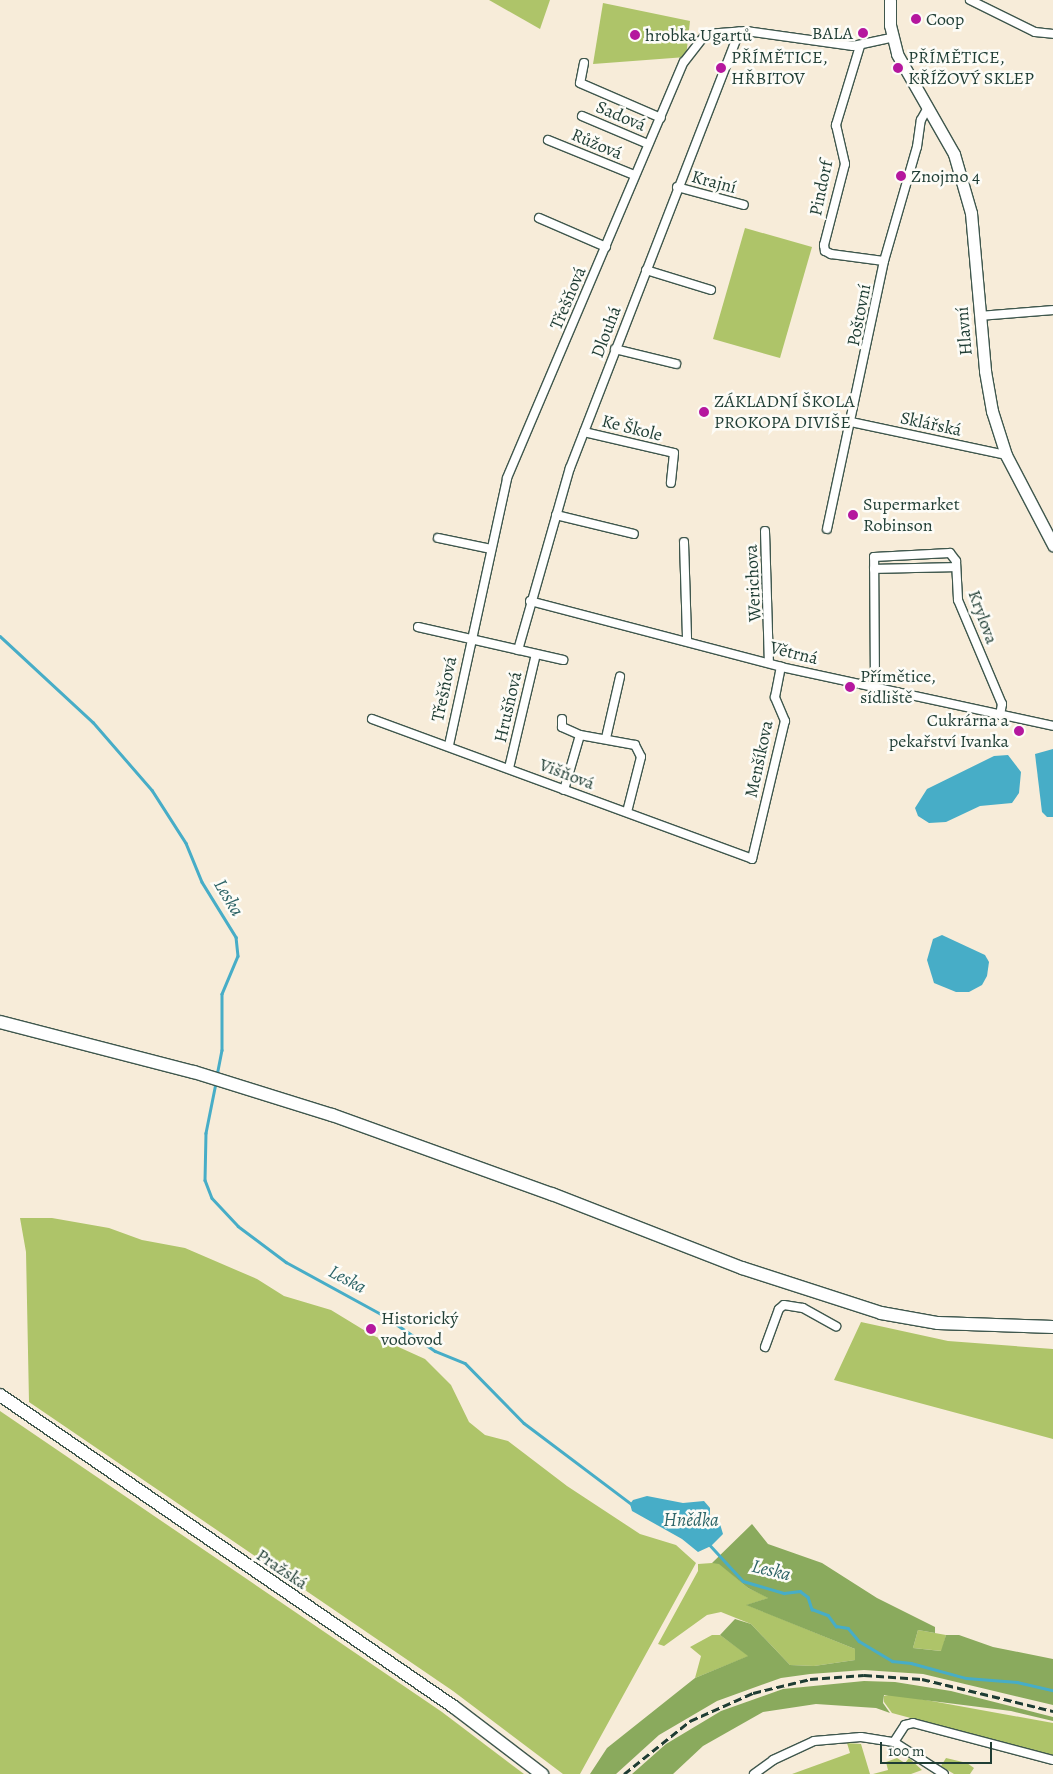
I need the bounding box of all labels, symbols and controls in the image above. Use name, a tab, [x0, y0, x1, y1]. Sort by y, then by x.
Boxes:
place label: Coop	[926, 8, 964, 30]
marker: Coop	[910, 13, 922, 25]
place label: BALA	[812, 22, 853, 44]
place label: hrobka Ugartů	[645, 24, 752, 46]
marker: BALA	[857, 27, 869, 39]
marker: hrobka Ugartů	[629, 29, 641, 41]
place label: PŘÍMĚTICE, HŘBITOV	[731, 47, 828, 90]
place label: PŘÍMĚTICE, KŘÍŽOVÝ SKLEP	[908, 47, 1034, 90]
marker: PŘÍMĚTICE, HŘBITOV	[715, 62, 727, 74]
marker: PŘÍMĚTICE, KŘÍŽOVÝ SKLEP	[892, 62, 904, 74]
street label: Sadová	[593, 96, 649, 136]
street label: Růžová	[568, 124, 626, 164]
street label: Pindorf	[805, 158, 837, 218]
place label: Znojmo 4	[911, 165, 980, 187]
street label: Krajní	[689, 166, 739, 198]
marker: Znojmo 4	[895, 170, 907, 182]
street label: Třešňová	[545, 263, 591, 333]
street label: Poštovní	[842, 282, 876, 348]
street label: Dlouhá	[586, 303, 626, 361]
street label: Hlavní	[951, 306, 977, 356]
place label: ZÁKLADNÍ ŠKOLA PROKOPA DIVIŠE	[714, 391, 855, 434]
marker: ZÁKLADNÍ ŠKOLA PROKOPA DIVIŠE	[698, 406, 710, 418]
street label: Sklářská	[898, 407, 964, 441]
street label: Ke Škole	[599, 410, 665, 446]
place label: Supermarket Robinson	[863, 494, 960, 536]
marker: Supermarket Robinson	[847, 509, 859, 521]
street label: Werichova	[740, 544, 766, 622]
street label: Krylova	[963, 587, 1003, 647]
street label: Větrná	[768, 637, 820, 669]
street label: Třešňová	[427, 654, 461, 724]
place label: Přímětice, sídliště	[860, 666, 936, 709]
street label: Hrušňová	[489, 669, 527, 745]
marker: Přímětice, sídliště	[844, 681, 856, 693]
place label: Cukrárna a pekařství Ivanka	[889, 710, 1009, 752]
street label: Menšíkova	[740, 718, 778, 800]
marker: Cukrárna a pekařství Ivanka	[1013, 725, 1025, 737]
street label: Višňová	[536, 754, 598, 794]
water label: Leska	[208, 875, 248, 921]
water label: Leska	[324, 1261, 370, 1299]
place label: Historický vodovod	[381, 1308, 458, 1350]
marker: Historický vodovod	[365, 1323, 377, 1335]
water label: Hnědka	[663, 1510, 719, 1532]
street label: Pražská	[252, 1544, 312, 1594]
water label: Leska	[749, 1555, 793, 1587]
scale bar	[883, 1732, 996, 1764]
text: 100 m	[888, 1741, 925, 1761]

